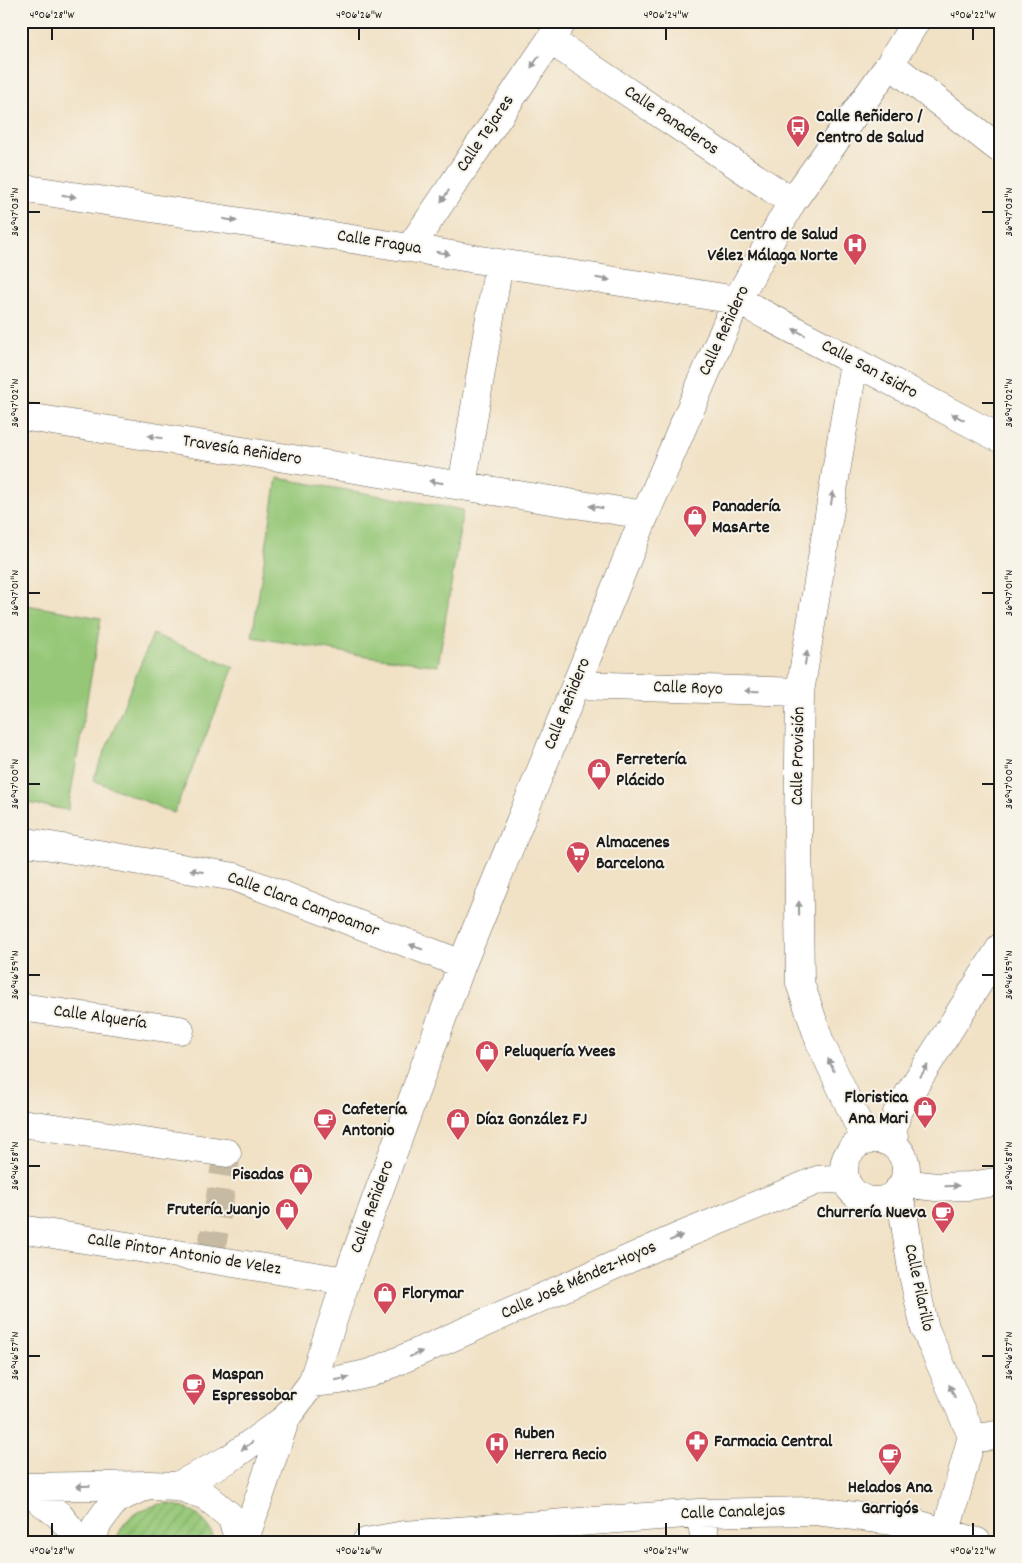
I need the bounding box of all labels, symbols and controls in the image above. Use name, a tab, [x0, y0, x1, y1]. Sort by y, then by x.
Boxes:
text: 4°06'28"W	[30, 7, 75, 24]
text: 4°06'26"W	[336, 7, 382, 24]
text: 4°06'24"W	[643, 7, 689, 24]
text: 4°06'22"W	[950, 7, 996, 24]
one-way arrow	[530, 55, 540, 68]
street label: Calle Panaderos	[618, 80, 724, 162]
street label: Calle Tejares	[451, 90, 521, 178]
place label: Calle Reñidero / Centro de Salud	[816, 105, 924, 151]
bus stop icon: Calle Reñidero / Centro de Salud	[785, 114, 811, 148]
text: 36°47'03"N	[7, 187, 24, 237]
text: 36°47'03"N	[1001, 187, 1018, 237]
one-way arrow	[440, 190, 449, 203]
one-way arrow	[62, 192, 78, 200]
one-way arrow	[222, 216, 238, 224]
place label: Centro de Salud Vélez Málaga Norte	[708, 223, 838, 269]
street label: Calle Fragua	[335, 224, 424, 262]
hospital icon: Centro de Salud Vélez Málaga Norte	[842, 232, 868, 266]
one-way arrow	[435, 250, 451, 258]
one-way arrow	[595, 276, 611, 284]
street label: Calle Reñidero	[693, 282, 757, 380]
one-way arrow	[792, 328, 805, 337]
street label: Calle San Isidro	[816, 334, 922, 406]
text: 36°47'02"N	[7, 378, 24, 427]
text: 36°47'02"N	[1001, 378, 1018, 427]
one-way arrow	[950, 413, 965, 421]
street label: Travesía Reñidero	[181, 429, 303, 473]
one-way arrow	[146, 433, 162, 441]
one-way arrow	[428, 477, 444, 485]
one-way arrow	[829, 489, 837, 505]
place label: Panadería MasArte	[712, 495, 781, 541]
one-way arrow	[588, 503, 604, 511]
shop icon: Panadería MasArte	[682, 504, 708, 538]
text: 36°47'01"N	[7, 570, 24, 616]
text: 36°47'01"N	[1001, 570, 1018, 616]
one-way arrow	[802, 650, 810, 666]
street label: Calle Reñidero	[538, 654, 598, 754]
street label: Calle Royo	[653, 675, 723, 703]
one-way arrow	[743, 686, 759, 694]
street label: Calle Provisión	[786, 706, 812, 806]
place label: Ferretería Plácido	[616, 748, 687, 794]
shop icon: Ferretería Plácido	[586, 757, 612, 791]
text: 36°47'00"N	[7, 759, 24, 809]
text: 36°47'00"N	[1001, 759, 1018, 809]
place label: Almacenes Barcelona	[596, 831, 670, 877]
supermarket icon: Almacenes Barcelona	[565, 840, 591, 874]
one-way arrow	[189, 866, 205, 874]
street label: Calle Clara Campoamor	[223, 866, 383, 944]
one-way arrow	[795, 899, 803, 915]
one-way arrow	[409, 943, 424, 950]
text: 36°46'59"N	[7, 950, 24, 1000]
text: 36°46'59"N	[1001, 950, 1018, 1000]
street label: Calle Alquería	[52, 999, 149, 1037]
shop icon: Peluquería Yvees	[474, 1039, 500, 1073]
place label: Peluquería Yvees	[504, 1040, 616, 1065]
one-way arrow	[826, 1057, 835, 1072]
one-way arrow	[919, 1064, 928, 1077]
place label: Floristica Ana Mari	[845, 1086, 909, 1132]
shop icon: Floristica Ana Mari	[912, 1095, 938, 1129]
place label: Cafetería Antonio	[342, 1098, 407, 1144]
cafe icon: Cafetería Antonio	[312, 1107, 338, 1141]
shop icon: Díaz González FJ	[445, 1107, 471, 1141]
place label: Díaz González FJ	[476, 1108, 587, 1133]
text: 36°46'58"N	[7, 1142, 24, 1190]
text: 36°46'58"N	[1001, 1142, 1018, 1190]
street label: Calle Reñidero	[345, 1157, 401, 1257]
shop icon: Pisadas	[288, 1162, 314, 1196]
place label: Pisadas	[232, 1163, 284, 1188]
one-way arrow	[944, 1182, 960, 1190]
shop icon: Frutería Juanjo	[274, 1197, 300, 1231]
place label: Frutería Juanjo	[167, 1198, 270, 1223]
cafe icon: Churrería Nueva	[930, 1200, 956, 1234]
place label: Churrería Nueva	[817, 1201, 927, 1226]
street label: Calle Pintor Antonio de Velez	[85, 1227, 283, 1283]
one-way arrow	[669, 1234, 684, 1242]
street label: Calle José Méndez-Hoyos	[497, 1235, 661, 1327]
street label: Calle Pilarillo	[897, 1242, 939, 1334]
shop icon: Florymar	[372, 1281, 398, 1315]
place label: Florymar	[402, 1282, 464, 1307]
text: 36°46'57"N	[7, 1332, 24, 1380]
text: 36°46'57"N	[1001, 1332, 1018, 1380]
one-way arrow	[409, 1349, 423, 1357]
place label: Maspan Espressobar	[212, 1363, 297, 1409]
cafe icon: Maspan Espressobar	[181, 1372, 207, 1406]
one-way arrow	[334, 1375, 350, 1383]
one-way arrow	[948, 1384, 956, 1398]
place label: Ruben Herrera Recio	[514, 1422, 607, 1468]
pharmacy icon: Farmacia Central	[684, 1429, 710, 1463]
place label: Farmacia Central	[714, 1430, 833, 1455]
hospital icon: Ruben Herrera Recio	[484, 1431, 510, 1465]
one-way arrow	[241, 1441, 254, 1452]
cafe icon: Helados Ana Garrigós	[877, 1442, 903, 1476]
place label: Helados Ana Garrigós	[848, 1476, 933, 1522]
one-way arrow	[74, 1482, 90, 1490]
street label: Calle Canalejas	[680, 1499, 786, 1527]
text: 4°06'28"W	[30, 1543, 75, 1560]
text: 4°06'26"W	[336, 1543, 382, 1560]
text: 4°06'24"W	[643, 1543, 689, 1560]
text: 4°06'22"W	[950, 1543, 996, 1560]

